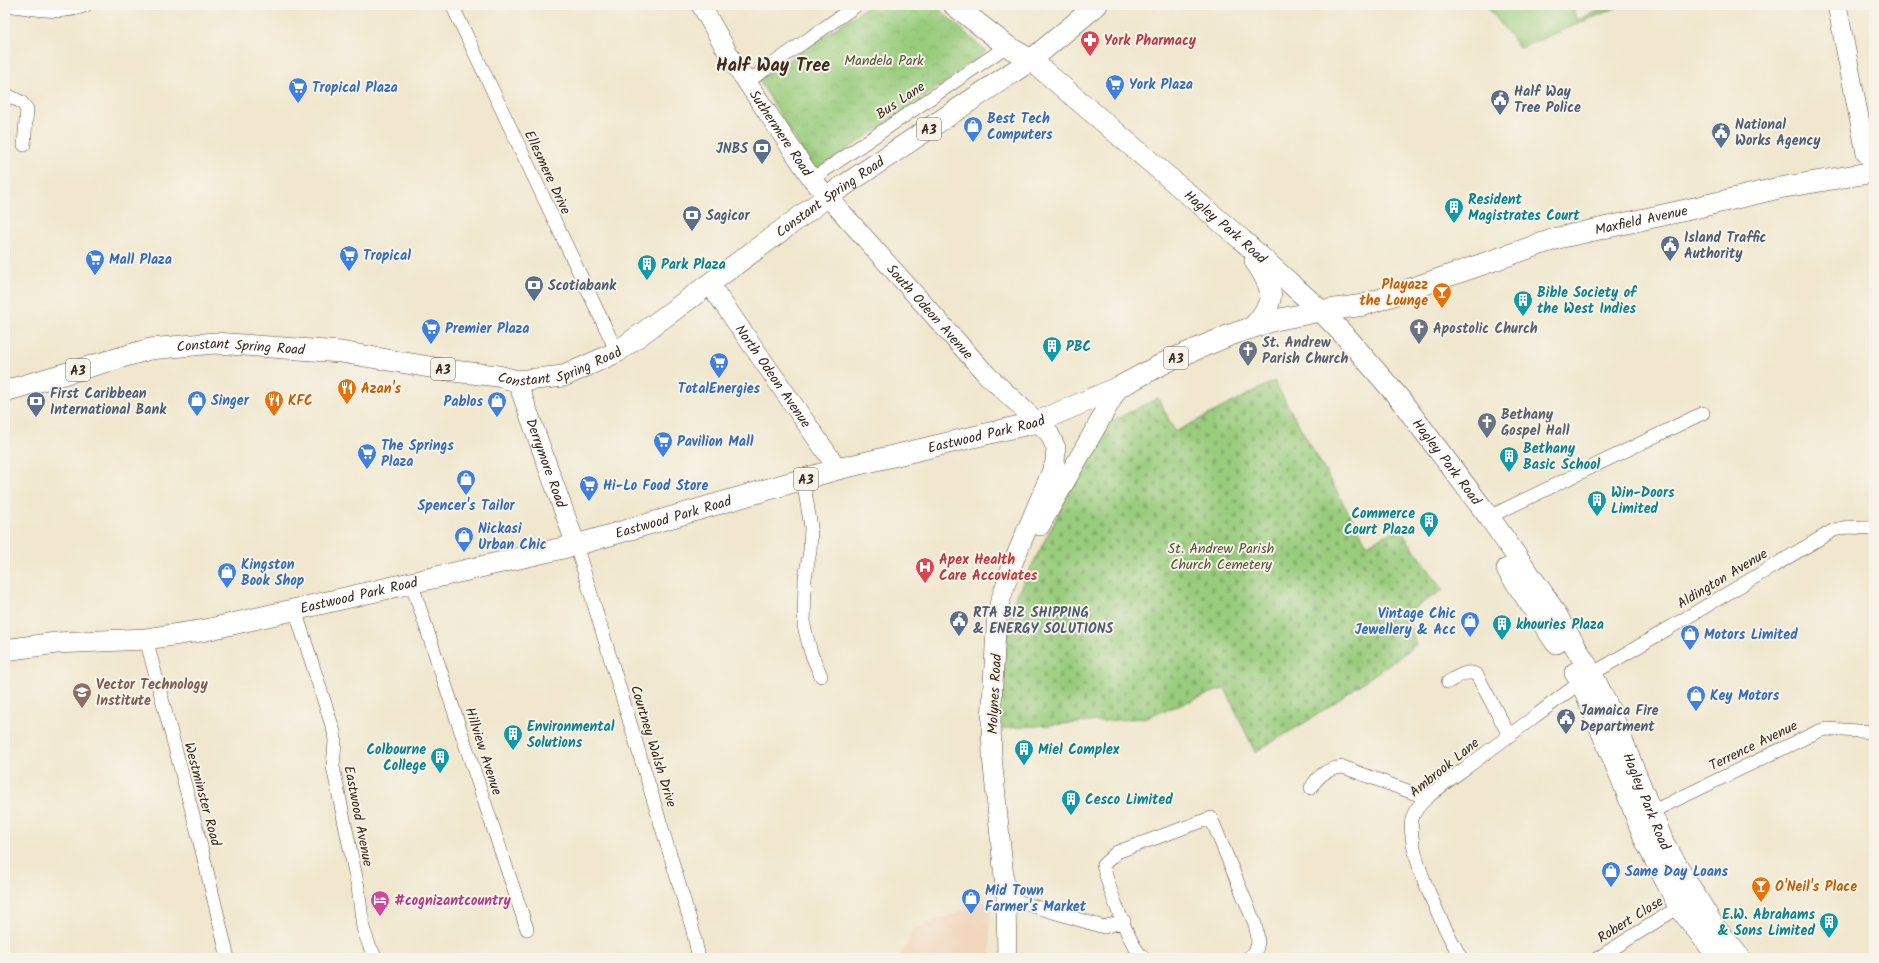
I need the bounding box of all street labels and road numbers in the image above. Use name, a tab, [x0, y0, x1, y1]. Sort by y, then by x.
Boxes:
street label: Bus Lane	[872, 76, 930, 125]
street label: Suthermere Road	[743, 86, 818, 182]
road number: A3	[917, 118, 941, 140]
street label: Ellesmere Drive	[518, 127, 576, 219]
street label: Constant Spring Road	[771, 151, 890, 243]
street label: Hagley Park Road	[1179, 185, 1272, 270]
street label: Maxfield Avenue	[1593, 200, 1691, 242]
street label: South Odeon Avenue	[881, 259, 979, 365]
street label: North Odeon Avenue	[729, 320, 817, 433]
street label: Constant Spring Road	[176, 333, 307, 361]
street label: Constant Spring Road	[495, 341, 628, 393]
road number: A3	[1164, 347, 1188, 369]
road number: A3	[431, 358, 455, 380]
road number: A3	[66, 359, 90, 381]
street label: Eastwood Park Road	[926, 409, 1050, 459]
street label: Hagley Park Road	[1406, 414, 1487, 511]
street label: Derrymore Road	[519, 416, 572, 512]
road number: A3	[794, 468, 818, 490]
street label: Eastwood Park Road	[613, 490, 735, 545]
street label: Aldington Avenue	[1673, 543, 1773, 615]
street label: Eastwood Park Road	[298, 571, 421, 620]
street label: Molynes Road	[982, 652, 1008, 735]
street label: Courtney Walsh Drive	[624, 683, 682, 811]
street label: Hillview Avenue	[458, 704, 508, 799]
street label: Terrence Avenue	[1705, 715, 1802, 777]
street label: Ambrook Lane	[1405, 732, 1485, 803]
street label: Westminster Road	[178, 740, 227, 850]
street label: Hagley Park Road	[1616, 750, 1676, 856]
street label: Eastwood Avenue	[337, 764, 379, 869]
street label: Robert Close	[1593, 890, 1668, 949]

